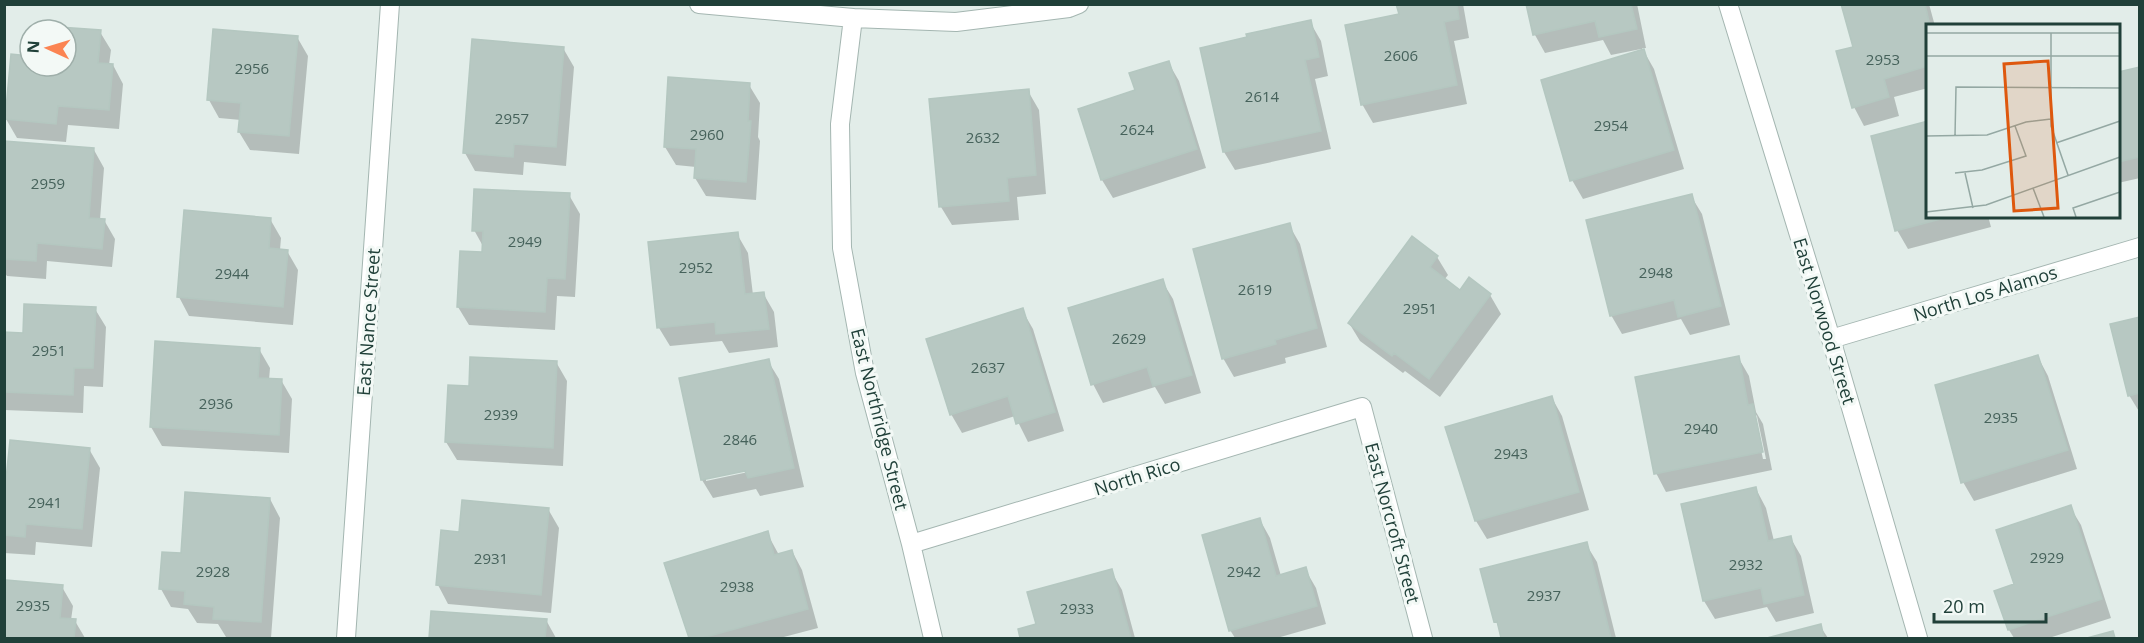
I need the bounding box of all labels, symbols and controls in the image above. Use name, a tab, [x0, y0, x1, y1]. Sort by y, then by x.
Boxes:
north arrow	[18, 18, 78, 78]
inset map	[1926, 24, 2120, 218]
text: N	[22, 40, 44, 54]
house number: 2606	[1384, 45, 1418, 65]
house number: 2953	[1866, 49, 1900, 69]
house number: 2956	[235, 58, 269, 78]
house number: 2614	[1245, 86, 1280, 106]
house number: 2957	[495, 108, 529, 128]
house number: 2954	[1594, 115, 1629, 135]
house number: 2624	[1120, 119, 1155, 139]
house number: 2960	[690, 124, 724, 144]
house number: 2632	[966, 127, 1000, 147]
house number: 2959	[31, 173, 65, 193]
house number: 2949	[508, 231, 542, 251]
street label: East Norwood Street	[1788, 235, 1862, 407]
street label: East Nance Street	[351, 247, 385, 397]
house number: 2952	[679, 257, 713, 277]
street label: North Los Alamos	[1910, 260, 2060, 326]
house number: 2948	[1639, 262, 1673, 282]
house number: 2944	[215, 263, 250, 283]
house number: 2619	[1238, 279, 1272, 299]
house number: 2951	[1403, 298, 1437, 318]
street label: East Northridge Street	[846, 326, 914, 512]
house number: 2629	[1112, 328, 1146, 348]
house number: 2951	[32, 340, 66, 360]
house number: 2637	[971, 357, 1005, 377]
house number: 2936	[199, 393, 233, 413]
house number: 2939	[484, 404, 518, 424]
house number: 2935	[1984, 407, 2018, 427]
house number: 2940	[1684, 418, 1718, 438]
house number: 2846	[723, 429, 757, 449]
street label: East Norcroft Street	[1360, 440, 1426, 606]
house number: 2943	[1494, 443, 1528, 463]
street label: North Rico	[1091, 452, 1183, 500]
house number: 2941	[28, 492, 62, 512]
house number: 2929	[2030, 547, 2064, 567]
house number: 2931	[474, 548, 508, 568]
house number: 2932	[1729, 554, 1763, 574]
house number: 2928	[196, 561, 230, 581]
house number: 2942	[1227, 561, 1261, 581]
house number: 2938	[720, 576, 754, 596]
house number: 2937	[1527, 585, 1561, 605]
scale bar	[1934, 586, 2046, 624]
text: 20 m	[1943, 594, 1985, 618]
house number: 2935	[16, 595, 50, 615]
house number: 2933	[1060, 598, 1094, 618]

